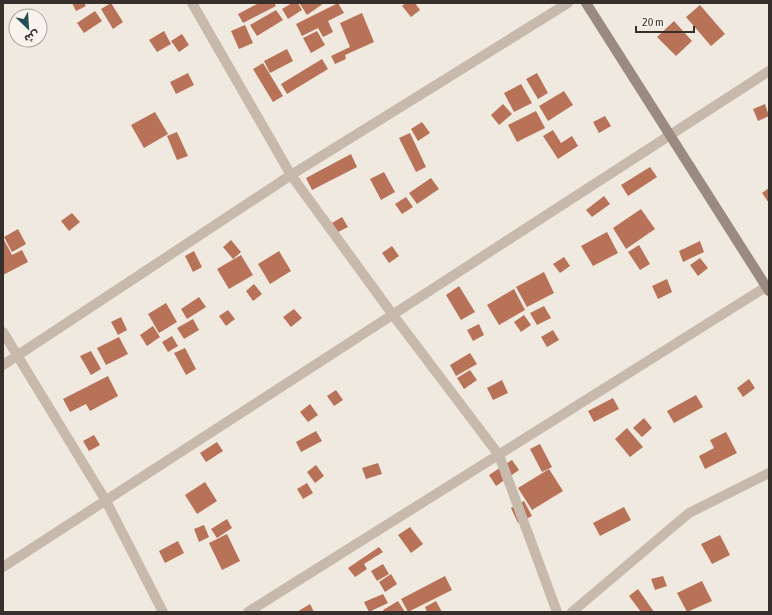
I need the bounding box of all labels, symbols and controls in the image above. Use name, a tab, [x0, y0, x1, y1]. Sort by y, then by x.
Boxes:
north arrow	[8, 8, 48, 48]
scale bar	[636, 8, 694, 34]
text: 20 m	[642, 15, 664, 29]
text: ش	[22, 28, 42, 46]

